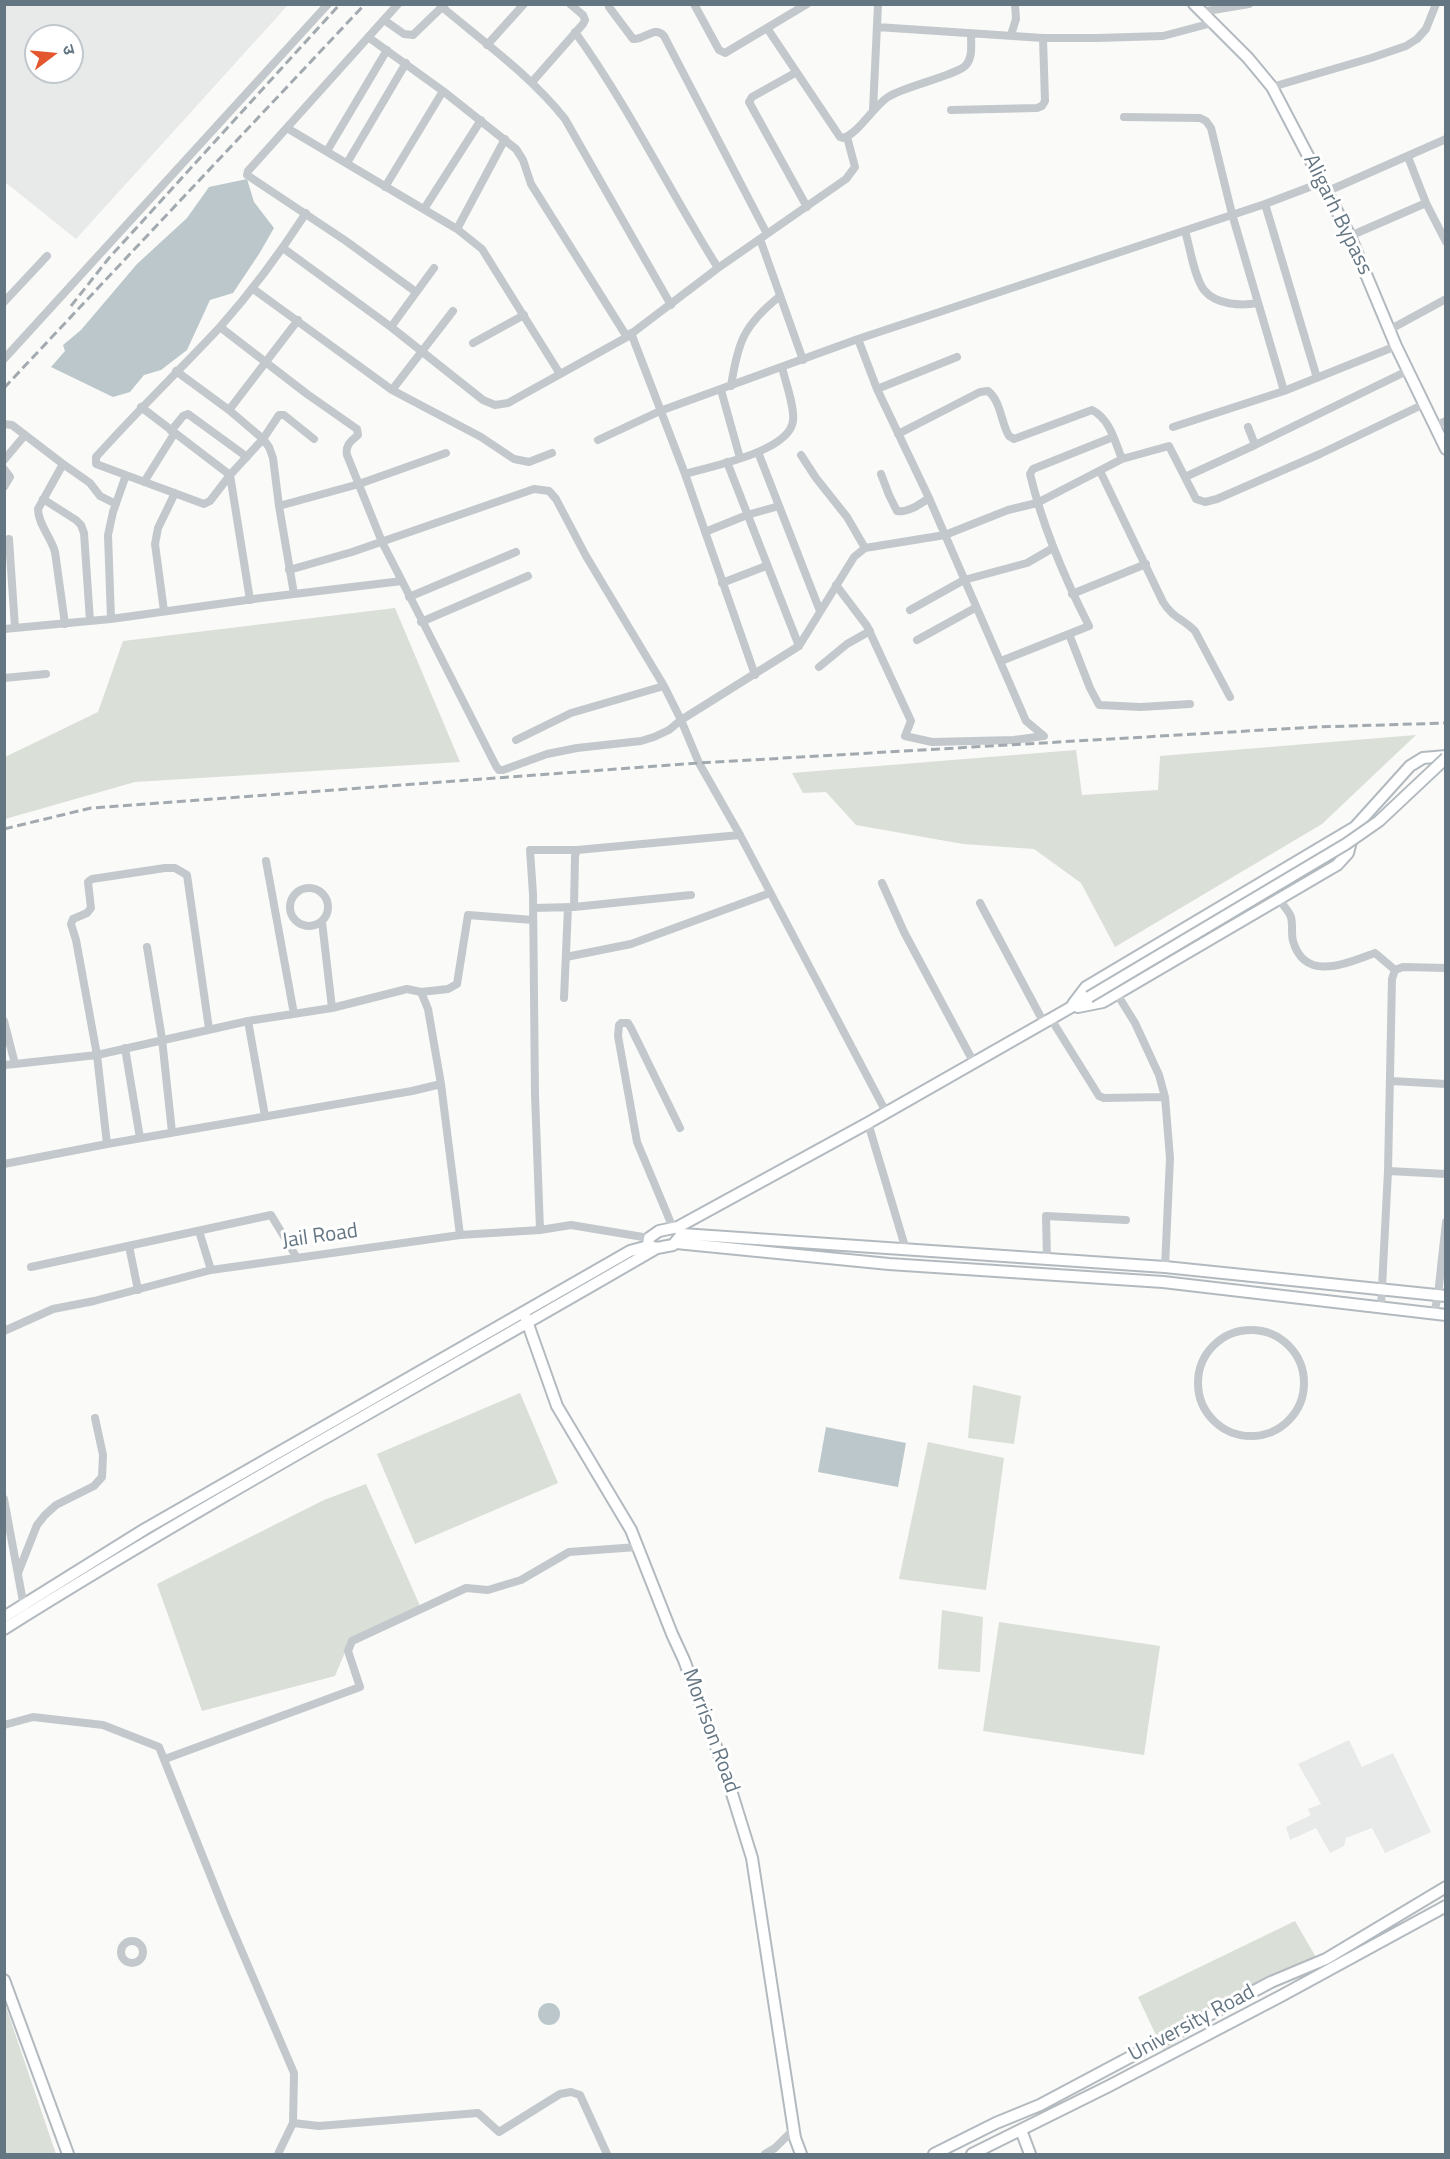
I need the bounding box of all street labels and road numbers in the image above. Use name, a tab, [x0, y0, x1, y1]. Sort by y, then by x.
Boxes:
street label: Aligarh Bypass	[1297, 151, 1377, 279]
street label: Jail Road	[281, 1219, 359, 1255]
street label: Morrison Road	[676, 1666, 744, 1796]
street label: University Road	[1125, 1980, 1259, 2068]

